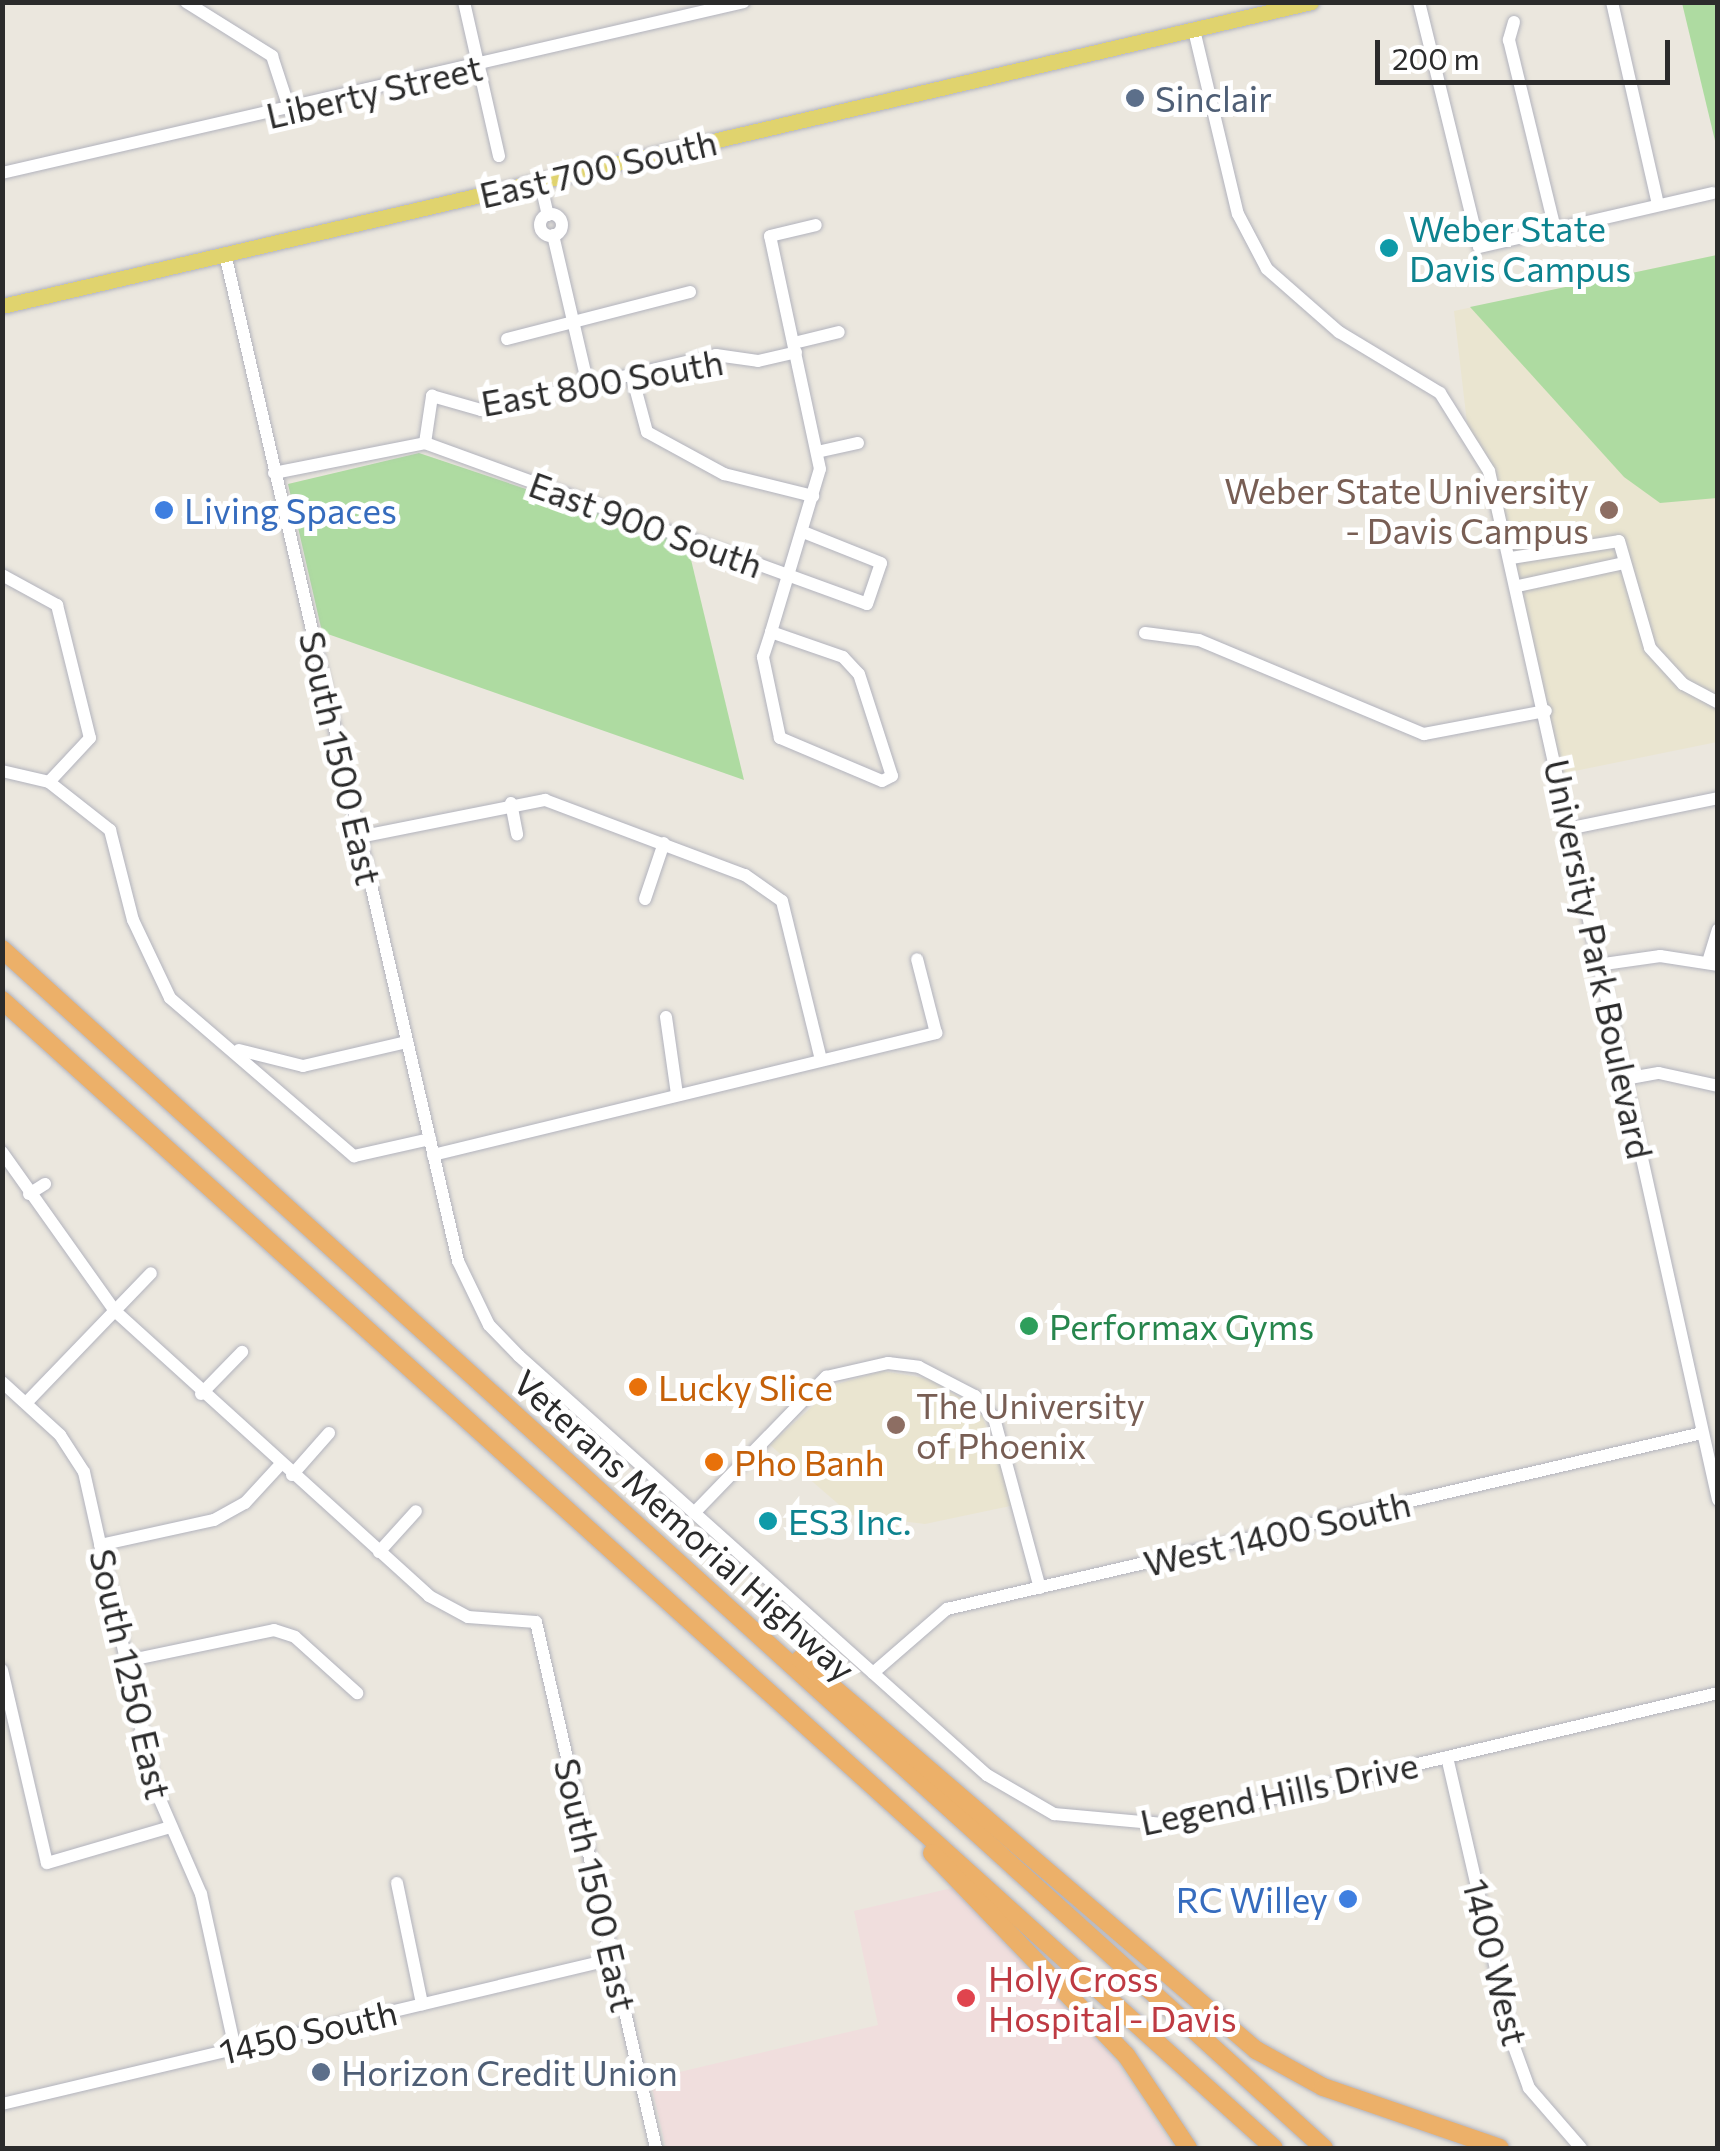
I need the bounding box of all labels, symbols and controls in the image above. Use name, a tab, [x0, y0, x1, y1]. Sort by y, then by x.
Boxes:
scale bar	[1380, 20, 1675, 82]
text: 200 m	[1392, 39, 1480, 76]
street label: Liberty Street	[262, 46, 486, 136]
place label: Sinclair	[1155, 77, 1272, 119]
marker: Sinclair	[1124, 87, 1146, 109]
street label: East 700 South	[475, 120, 721, 216]
place label: Weber State Davis Campus	[1409, 207, 1631, 289]
marker: Weber State Davis Campus	[1378, 237, 1400, 259]
street label: East 800 South	[478, 340, 726, 424]
street label: East 900 South	[524, 462, 768, 586]
place label: Weber State University - Davis Campus	[1224, 469, 1589, 551]
place label: Living Spaces	[184, 489, 397, 531]
marker: Living Spaces	[153, 499, 175, 521]
marker: Weber State University - Davis Campus	[1598, 499, 1620, 521]
street label: South 1500 East	[291, 627, 391, 889]
street label: University Park Boulevard	[1536, 755, 1662, 1163]
place label: Performax Gyms	[1049, 1305, 1314, 1347]
marker: Performax Gyms	[1018, 1315, 1040, 1337]
street label: Veterans Memorial Highway	[506, 1361, 864, 1689]
place label: Lucky Slice	[658, 1366, 833, 1408]
marker: Lucky Slice	[627, 1376, 649, 1398]
place label: The University of Phoenix	[916, 1384, 1145, 1466]
marker: The University of Phoenix	[885, 1414, 907, 1436]
place label: Pho Banh	[734, 1441, 885, 1483]
marker: Pho Banh	[703, 1451, 725, 1473]
street label: West 1400 South	[1140, 1482, 1414, 1584]
place label: ES3 Inc.	[788, 1500, 911, 1542]
marker: ES3 Inc.	[757, 1510, 779, 1532]
street label: South 1250 East	[82, 1545, 180, 1803]
street label: Legend Hills Drive	[1136, 1743, 1422, 1843]
street label: South 1500 East	[546, 1754, 646, 2016]
street label: 1400 West	[1455, 1874, 1537, 2050]
place label: RC Willey	[1176, 1878, 1328, 1920]
marker: RC Willey	[1337, 1888, 1359, 1910]
place label: Holy Cross Hospital - Davis	[988, 1957, 1237, 2039]
marker: Holy Cross Hospital - Davis	[953, 1985, 979, 2011]
street label: 1450 South	[215, 1990, 401, 2072]
place label: Horizon Credit Union	[341, 2051, 678, 2093]
marker: Horizon Credit Union	[310, 2061, 332, 2083]

